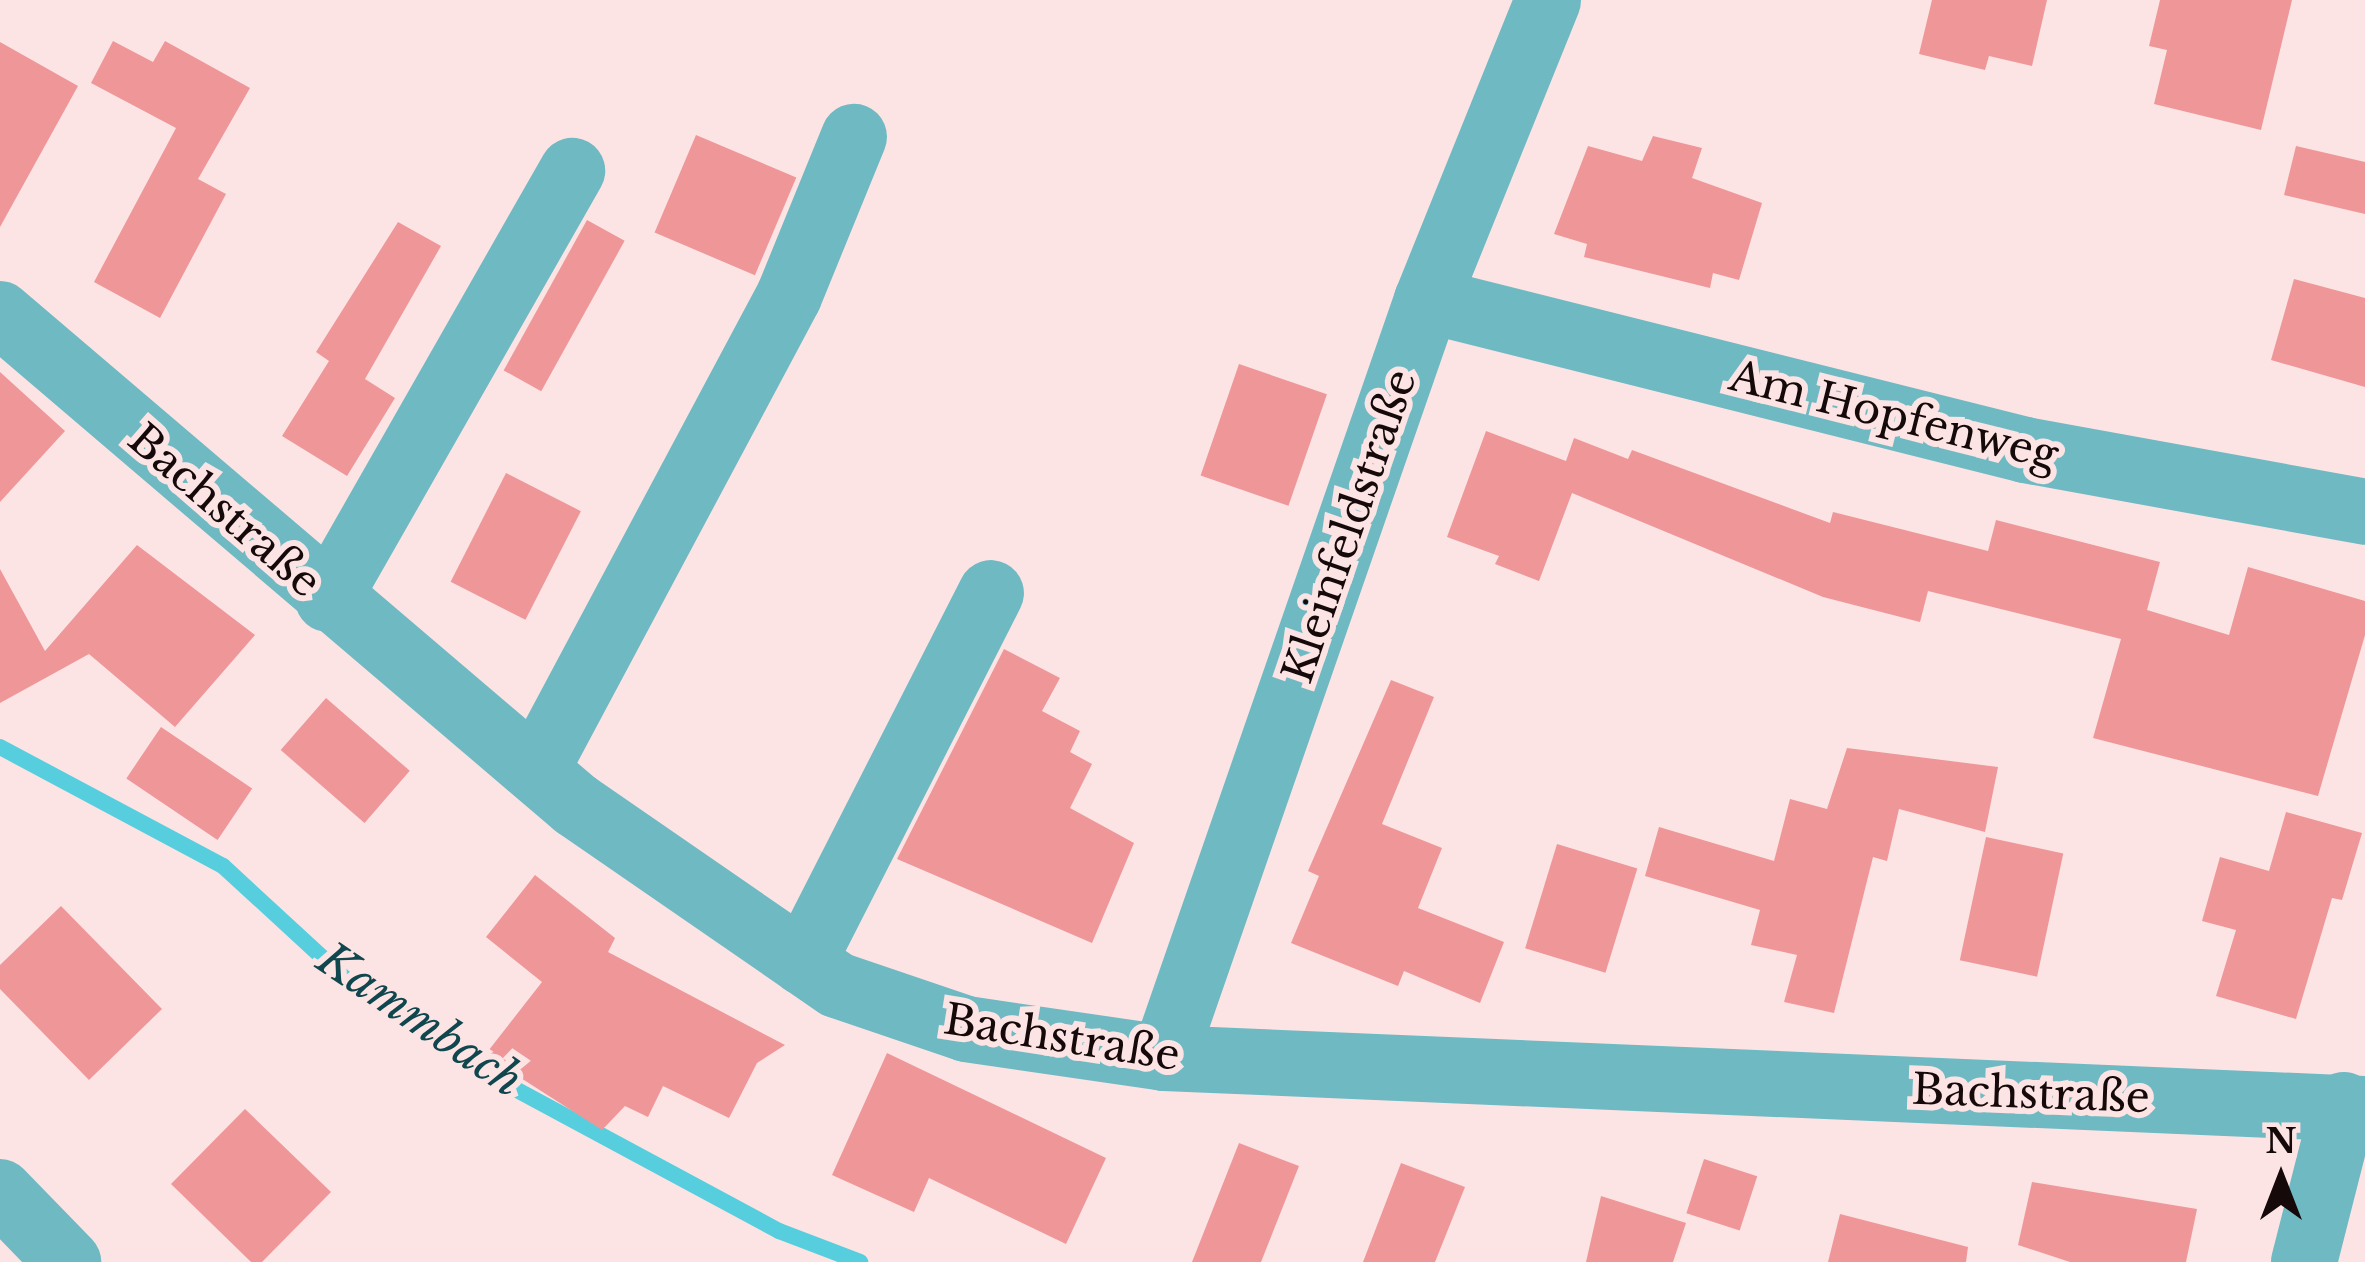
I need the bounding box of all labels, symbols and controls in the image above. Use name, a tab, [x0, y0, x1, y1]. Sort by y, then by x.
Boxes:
street label: Am Hopfenweg	[1725, 350, 2063, 480]
street label: Kleinfeldstraße	[1272, 363, 1426, 689]
street label: Bachstraße	[119, 413, 331, 607]
water label: Kammbach	[307, 932, 533, 1108]
street label: Bachstraße	[941, 994, 1183, 1080]
street label: Bachstraße	[1911, 1064, 2151, 1122]
north arrow	[2221, 1118, 2341, 1238]
text: N	[2265, 1121, 2297, 1162]

